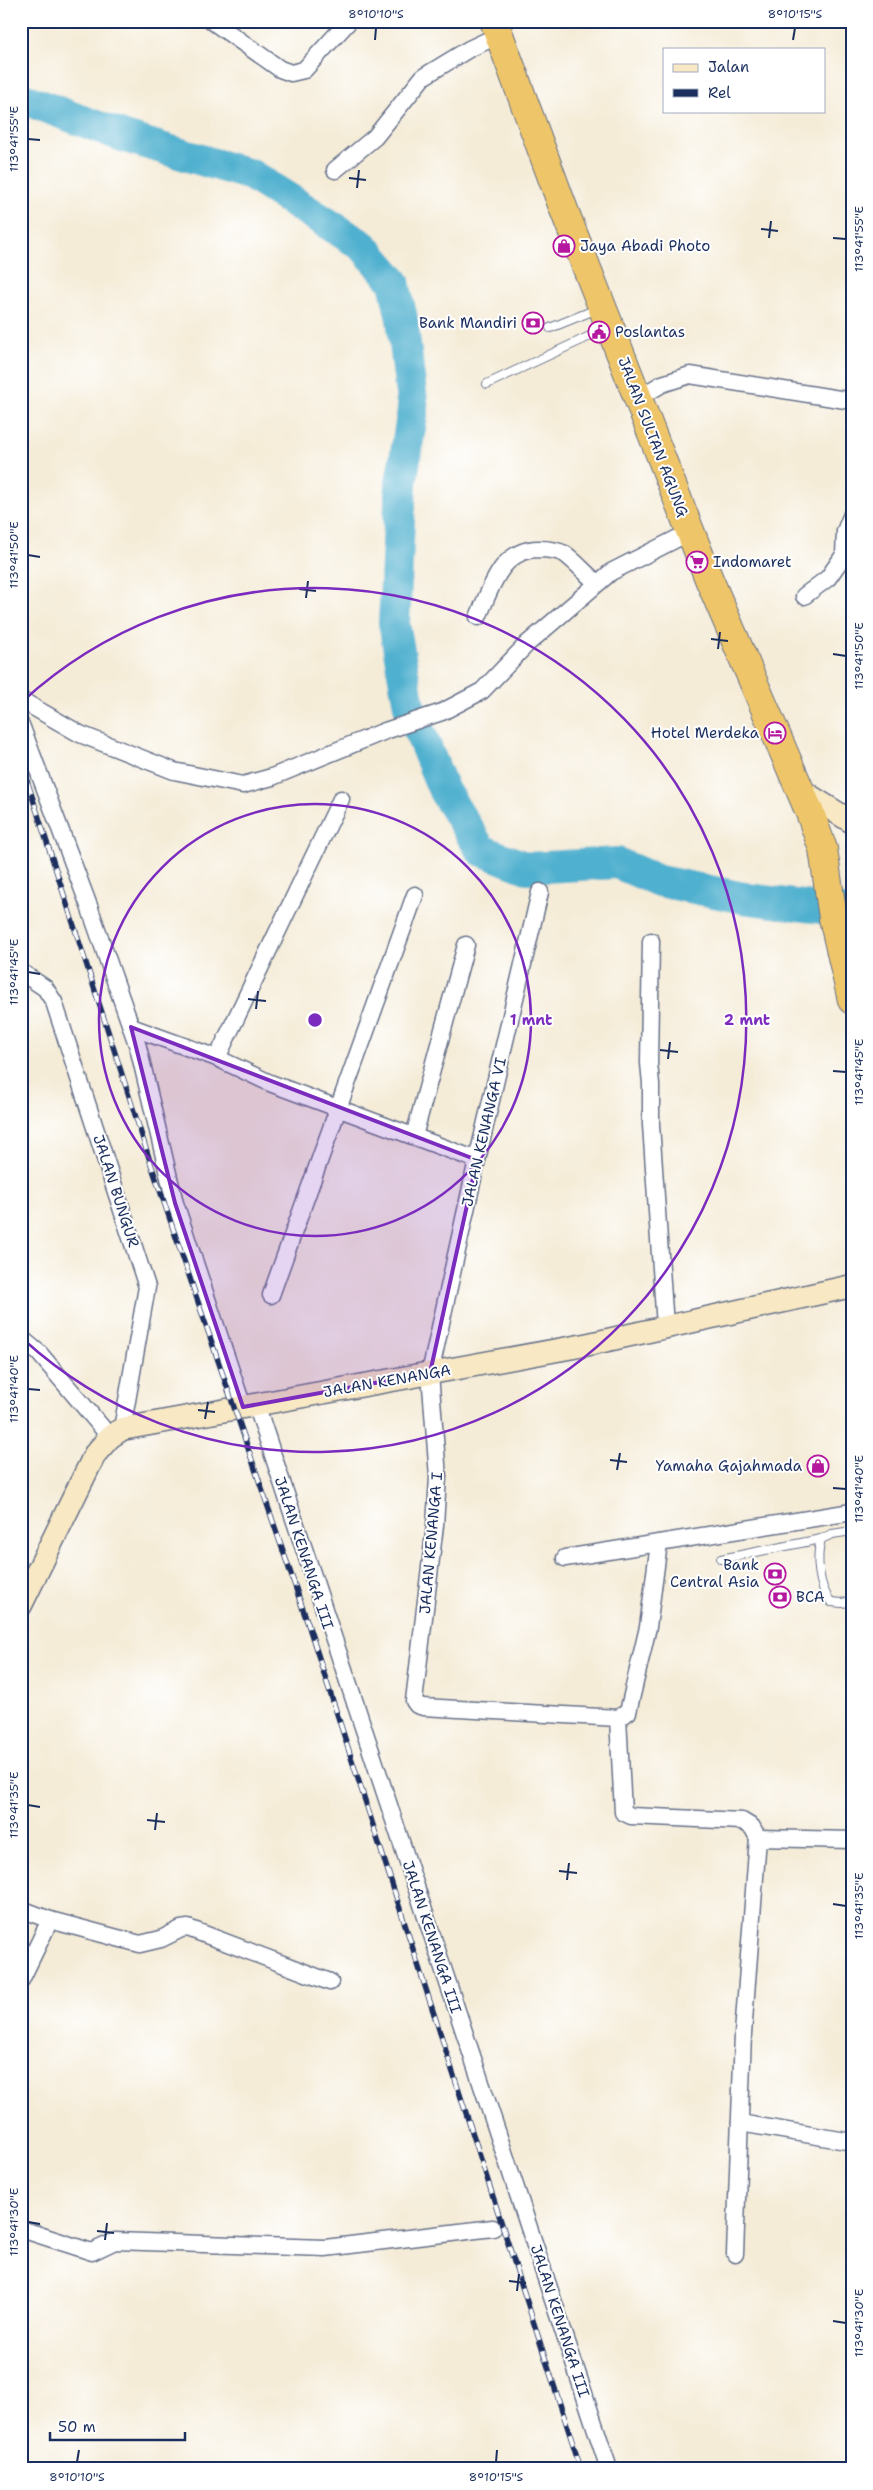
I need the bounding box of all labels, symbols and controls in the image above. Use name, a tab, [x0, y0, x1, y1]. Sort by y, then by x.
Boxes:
text: 8°10'10"S	[348, 6, 404, 22]
text: 8°10'15"S	[768, 6, 822, 22]
legend	[663, 48, 826, 112]
text: Jalan	[708, 57, 749, 77]
text: Rel	[708, 83, 731, 103]
text: 113°41'55"E	[6, 106, 22, 172]
text: 113°41'55"E	[851, 206, 867, 272]
shop icon: Jaya Abadi Photo	[552, 234, 576, 258]
place label: Jaya Abadi Photo	[580, 236, 710, 256]
bank icon: Bank Mandiri	[521, 311, 545, 335]
place label: Bank Mandiri	[419, 313, 517, 333]
public building icon: Poslantas	[587, 320, 611, 344]
place label: Poslantas	[615, 322, 685, 342]
street label: JALAN SULTAN AGUNG	[613, 354, 693, 520]
text: 113°41'50"E	[6, 521, 22, 589]
supermarket icon: Indomaret	[685, 550, 709, 574]
place label: Indomaret	[713, 552, 792, 572]
text: 113°41'50"E	[851, 622, 867, 690]
hotel icon: Hotel Merdeka	[763, 721, 787, 745]
place label: Hotel Merdeka	[651, 723, 760, 743]
text: 113°41'45"E	[6, 939, 22, 1005]
text: 1 mnt	[510, 1010, 552, 1030]
text: 2 mnt	[724, 1010, 770, 1030]
centre of rings	[306, 1011, 324, 1029]
text: 113°41'45"E	[851, 1039, 867, 1105]
street label: JALAN KENANGA VI	[457, 1055, 511, 1209]
street label: JALAN BUNGUR	[88, 1132, 144, 1250]
text: 113°41'40"E	[6, 1355, 22, 1423]
street label: JALAN KENANGA	[322, 1360, 452, 1402]
shop icon: Yamaha Gajahmada	[806, 1454, 830, 1478]
text: 113°41'40"E	[851, 1455, 867, 1523]
place label: Yamaha Gajahmada	[656, 1456, 803, 1476]
street label: JALAN KENANGA I	[415, 1471, 447, 1615]
street label: JALAN KENANGA III	[270, 1474, 338, 1632]
place label: Bank Central Asia	[670, 1555, 760, 1592]
bank icon: Bank Central Asia	[763, 1562, 787, 1586]
bank icon: BCA	[768, 1585, 792, 1609]
place label: BCA	[796, 1587, 825, 1607]
text: 113°41'35"E	[6, 1772, 22, 1838]
street label: JALAN KENANGA III	[398, 1858, 466, 2016]
text: 113°41'35"E	[851, 1873, 867, 1939]
text: 113°41'30"E	[6, 2188, 22, 2256]
street label: JALAN KENANGA III	[526, 2242, 594, 2400]
text: 113°41'30"E	[851, 2289, 867, 2357]
scale bar	[50, 2410, 185, 2442]
text: 50 m	[58, 2417, 96, 2437]
text: 8°10'10"S	[49, 2469, 105, 2485]
text: 8°10'15"S	[469, 2469, 523, 2485]

